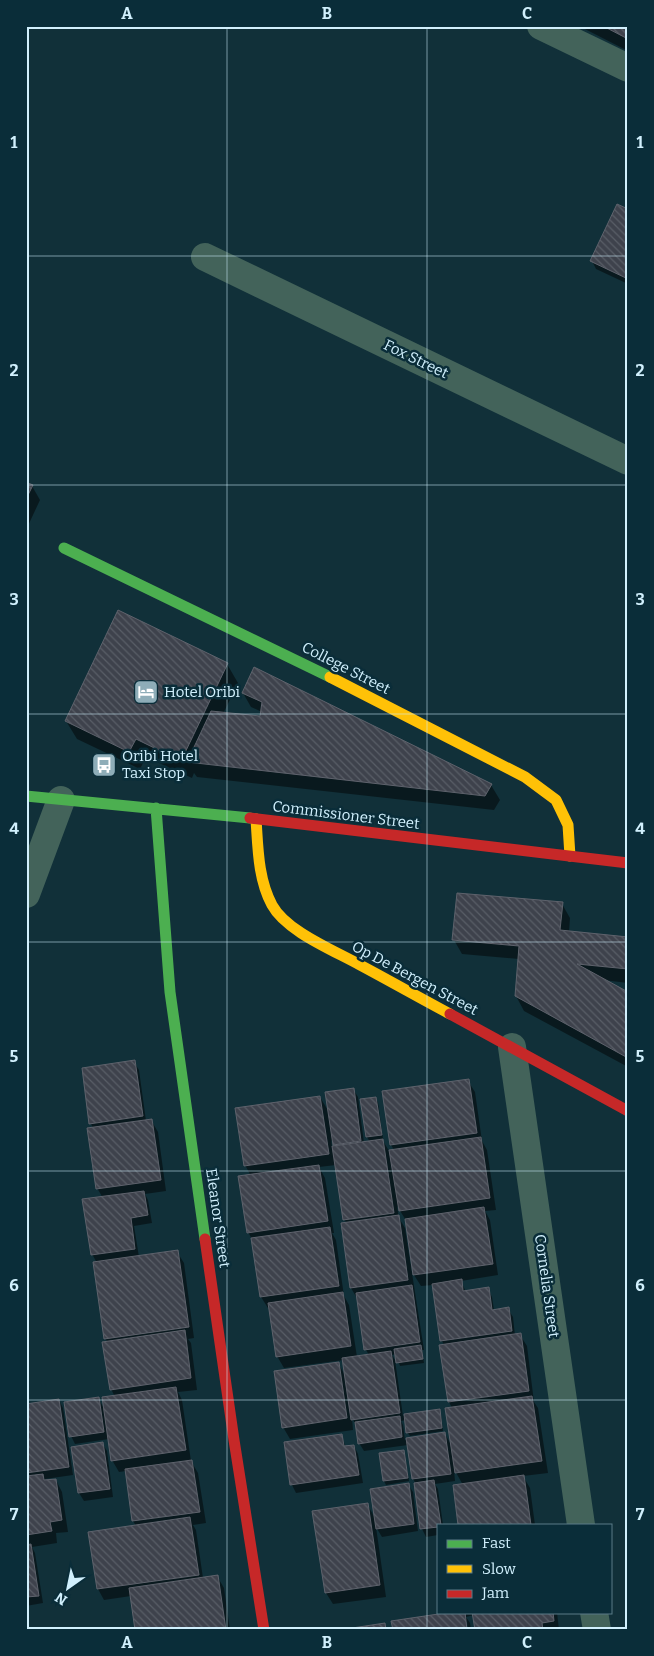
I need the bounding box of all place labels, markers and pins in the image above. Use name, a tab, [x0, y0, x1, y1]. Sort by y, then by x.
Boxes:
hotel icon: Hotel Oribi	[133, 679, 159, 705]
place label: Hotel Oribi	[164, 683, 241, 701]
place label: Oribi Hotel Taxi Stop	[122, 747, 198, 782]
bus stop icon: Oribi Hotel Taxi Stop	[91, 752, 117, 778]

